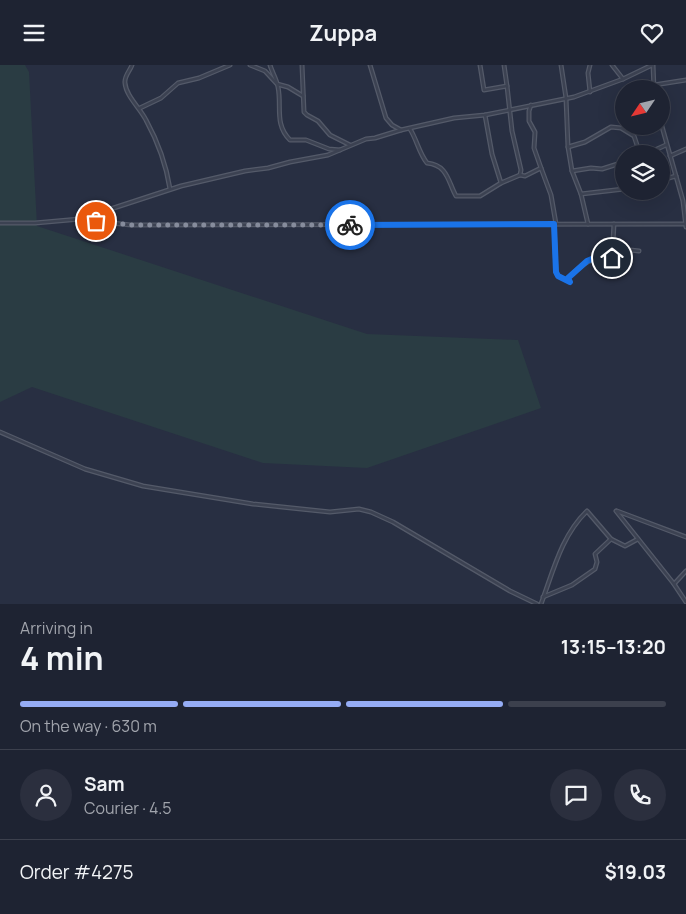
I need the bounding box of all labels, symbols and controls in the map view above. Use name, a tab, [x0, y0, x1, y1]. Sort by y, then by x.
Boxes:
text: Zuppa	[309, 18, 377, 48]
icon: menu	[20, 19, 48, 47]
icon: heart	[638, 19, 666, 47]
north arrow	[615, 80, 670, 135]
map controls	[615, 80, 670, 200]
button: layers	[615, 145, 670, 200]
pin	[75, 200, 117, 242]
courier	[325, 200, 375, 250]
icon: bag	[82, 207, 110, 235]
icon: bike	[336, 211, 364, 239]
pin	[591, 237, 633, 279]
icon: home	[598, 244, 626, 272]
text: Arriving in	[20, 617, 93, 639]
text: 13:15–13:20	[561, 634, 666, 660]
text: 4 min	[20, 636, 104, 680]
text: On the way · 630 m	[20, 715, 157, 737]
button: person	[20, 769, 72, 821]
button: chat	[550, 769, 602, 821]
button: phone	[614, 769, 666, 821]
text: Sam	[84, 771, 125, 797]
text: Courier · 4.5	[84, 797, 171, 819]
text: Order #4275	[20, 859, 133, 885]
text: $19.03	[605, 859, 666, 885]

